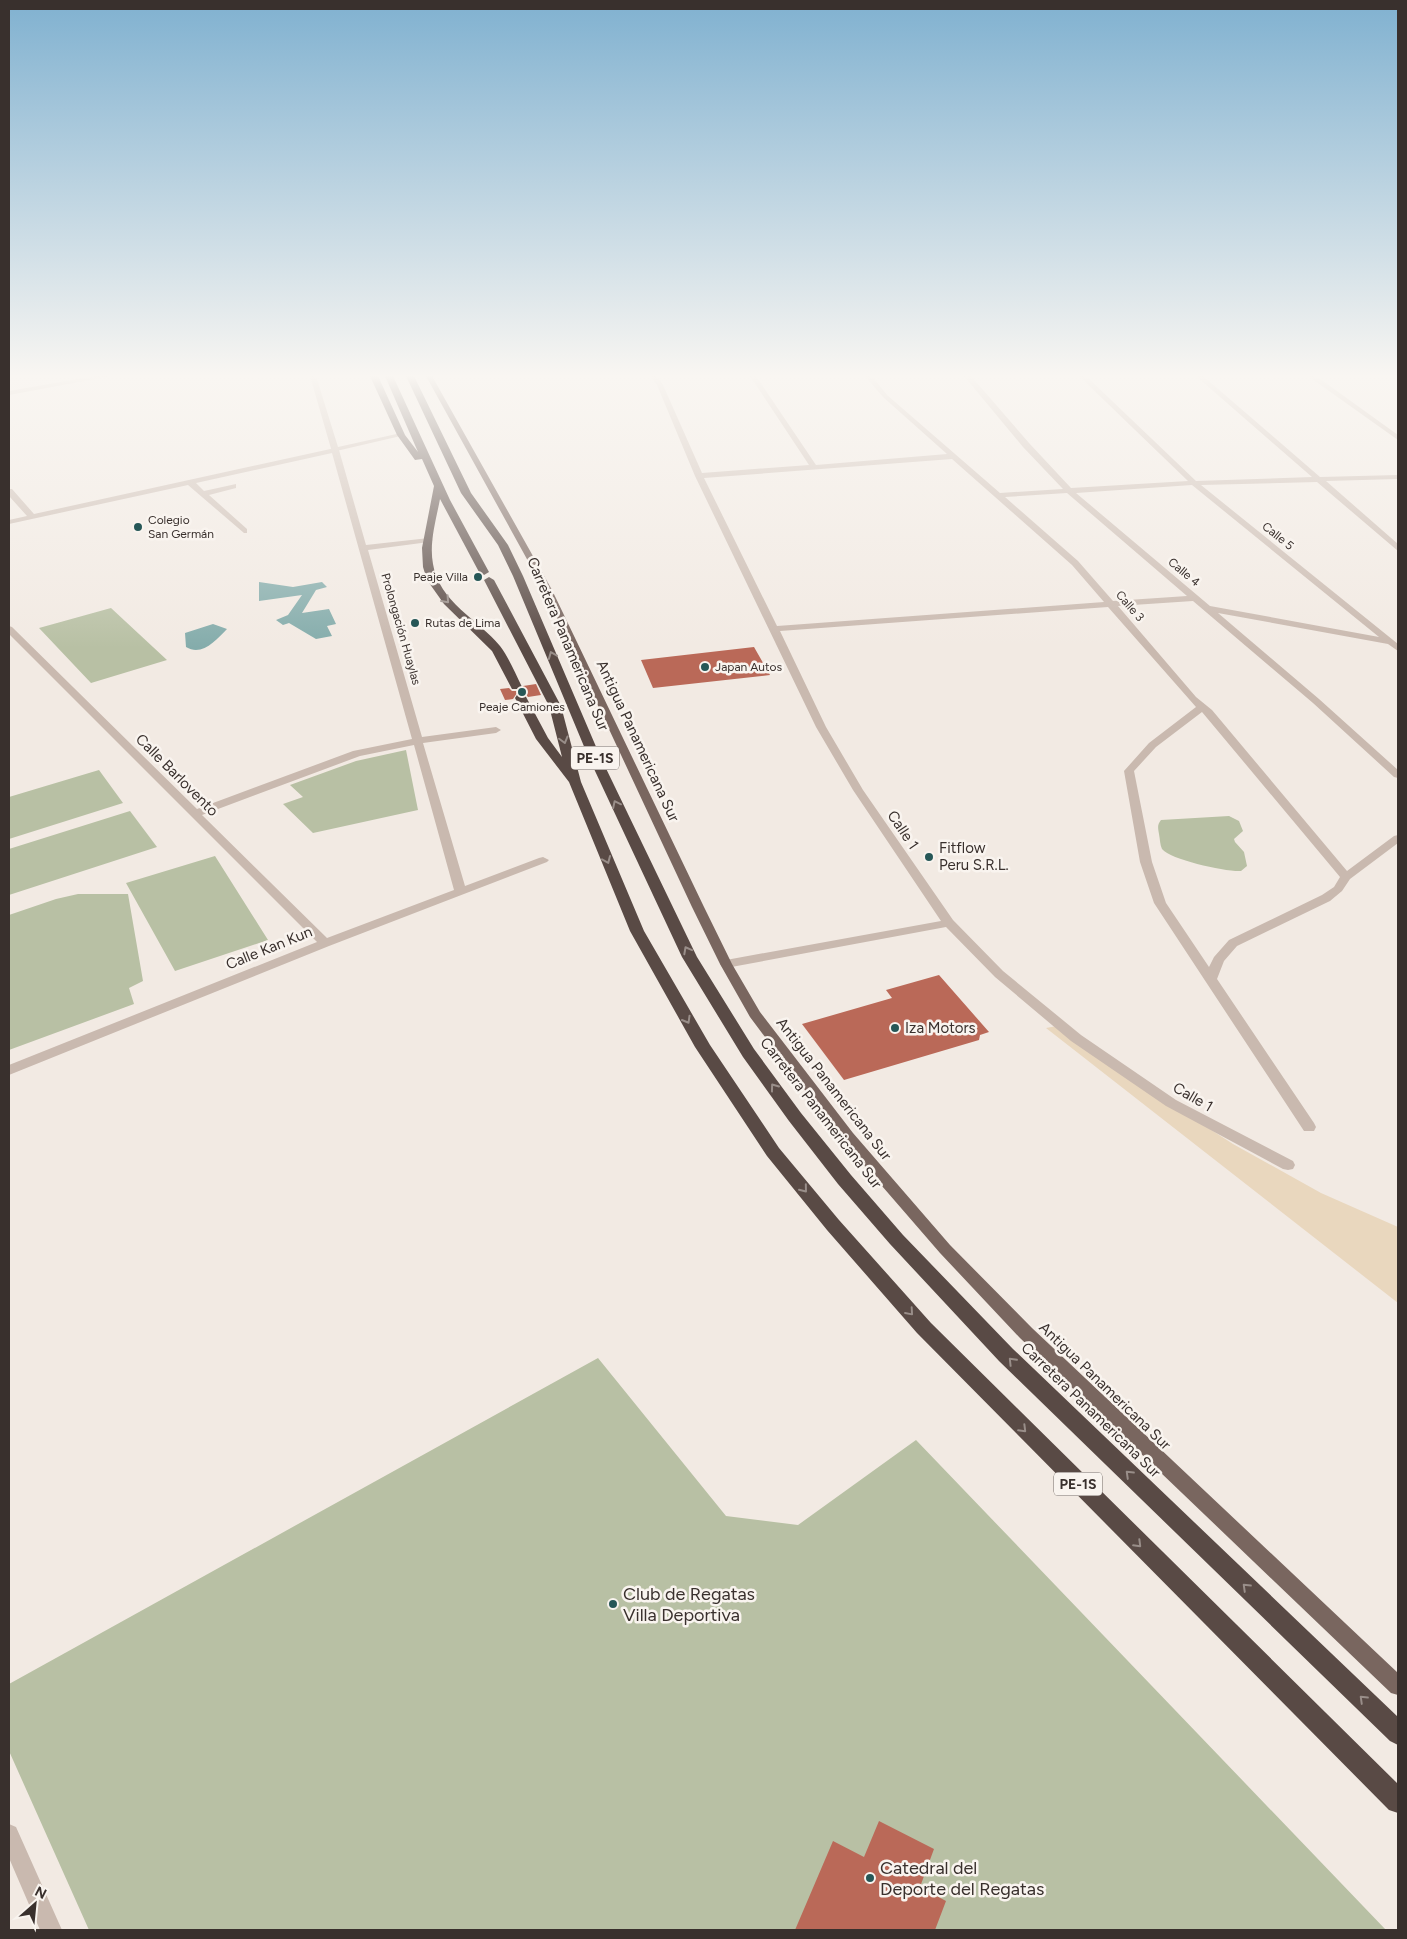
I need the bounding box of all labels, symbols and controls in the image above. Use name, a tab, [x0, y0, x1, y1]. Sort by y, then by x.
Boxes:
place label: Colegio San Germán	[148, 513, 214, 541]
street label: Calle 5	[1259, 519, 1297, 553]
marker: Colegio San Germán	[132, 521, 144, 533]
street label: Carretera Panamericana Sur	[523, 554, 613, 734]
street label: Calle 4	[1165, 555, 1203, 590]
place label: Peaje Villa	[413, 570, 468, 584]
street label: Prolongación Huaylas	[378, 571, 424, 687]
marker: Peaje Villa	[472, 571, 484, 583]
street label: Calle 3	[1113, 588, 1147, 624]
one-way arrow	[440, 594, 449, 603]
place label: Rutas de Lima	[425, 616, 500, 630]
marker: Rutas de Lima	[409, 617, 421, 629]
one-way arrow	[547, 651, 558, 660]
street label: Antigua Panamericana Sur	[593, 657, 683, 825]
place label: Japan Autos	[715, 660, 782, 674]
marker: Japan Autos	[699, 661, 711, 673]
marker: Peaje Camiones	[516, 686, 528, 698]
place label: Peaje Camiones	[479, 700, 565, 714]
street label: Calle Barlovento	[132, 730, 222, 820]
one-way arrow	[558, 735, 569, 744]
road number: PE-1S	[571, 746, 619, 770]
one-way arrow	[612, 800, 622, 809]
street label: Calle 1	[883, 807, 923, 853]
place label: Fitflow Peru S.R.L.	[939, 839, 1009, 874]
marker: Fitflow Peru S.R.L.	[923, 851, 935, 863]
one-way arrow	[601, 855, 611, 863]
street label: Calle Kan Kun	[223, 923, 315, 973]
one-way arrow	[683, 947, 693, 956]
street label: Antigua Panamericana Sur	[773, 1014, 895, 1164]
one-way arrow	[681, 1015, 691, 1024]
place label: Iza Motors	[905, 1019, 976, 1037]
marker: Iza Motors	[889, 1022, 901, 1034]
street label: Carretera Panamericana Sur	[756, 1034, 886, 1192]
street label: Calle 1	[1170, 1078, 1216, 1116]
one-way arrow	[771, 1083, 780, 1093]
one-way arrow	[798, 1184, 807, 1193]
one-way arrow	[904, 1307, 913, 1316]
street label: Antigua Panamericana Sur	[1035, 1318, 1175, 1454]
street label: Carretera Panamericana Sur	[1018, 1339, 1164, 1481]
one-way arrow	[1009, 1358, 1018, 1367]
one-way arrow	[1017, 1423, 1026, 1432]
one-way arrow	[1125, 1471, 1134, 1480]
road number: PE-1S	[1054, 1472, 1102, 1496]
one-way arrow	[1132, 1538, 1141, 1547]
place label: Club de Regatas Villa Deportiva	[623, 1583, 755, 1626]
one-way arrow	[1242, 1583, 1251, 1592]
marker: Club de Regatas Villa Deportiva	[607, 1598, 619, 1610]
one-way arrow	[1360, 1696, 1369, 1705]
place label: Catedral del Deporte del Regatas	[880, 1857, 1044, 1900]
marker: Catedral del Deporte del Regatas	[864, 1872, 876, 1884]
north arrow	[10, 1879, 60, 1929]
text: N	[32, 1883, 49, 1903]

